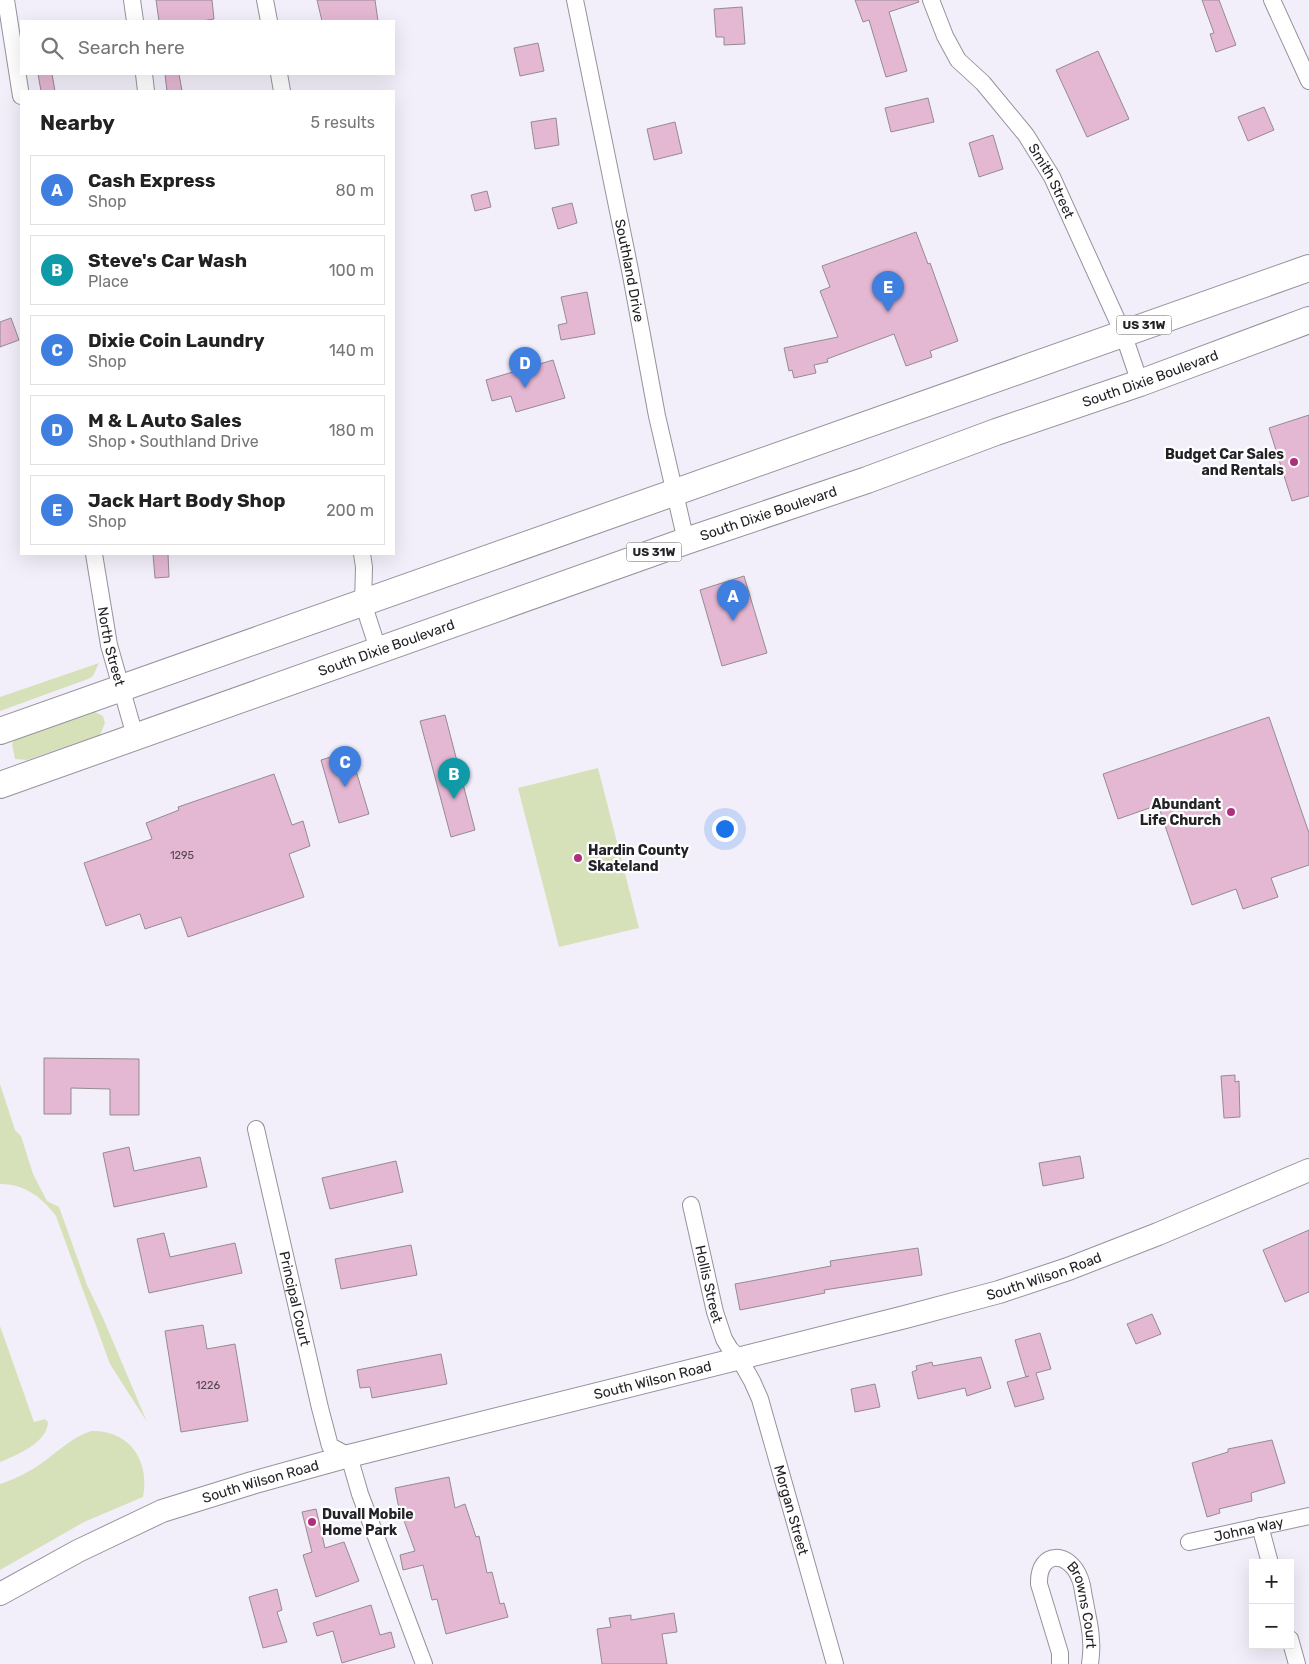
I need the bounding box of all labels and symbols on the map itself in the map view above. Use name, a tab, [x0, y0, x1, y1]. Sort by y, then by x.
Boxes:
street label: Smith Street	[1025, 140, 1078, 221]
street label: Southland Drive	[611, 218, 648, 323]
pin: E	[872, 271, 904, 312]
road number: US 31W	[1116, 316, 1172, 334]
street label: South Dixie Boulevard	[1080, 346, 1221, 411]
pin: D	[509, 347, 541, 388]
place label: Budget Car Sales and Rentals	[1165, 446, 1284, 479]
marker: Budget Car Sales and Rentals	[1288, 456, 1300, 468]
street label: South Dixie Boulevard	[698, 482, 839, 544]
road number: US 31W	[626, 542, 682, 562]
pin: A	[717, 580, 749, 621]
street label: North Street	[94, 605, 129, 689]
street label: South Dixie Boulevard	[316, 616, 457, 680]
pin: C	[329, 746, 361, 787]
pin: B	[438, 758, 470, 799]
place label: Abundant Life Church	[1140, 796, 1221, 829]
marker: Abundant Life Church	[1225, 806, 1237, 818]
your location	[712, 816, 738, 842]
place label: Hardin County Skateland	[588, 842, 690, 875]
house number: 1295	[170, 849, 195, 862]
marker: Hardin County Skateland	[572, 852, 584, 864]
street label: Hollis Street	[692, 1243, 727, 1326]
street label: South Wilson Road	[984, 1248, 1104, 1304]
street label: Principal Court	[276, 1249, 314, 1348]
street label: South Wilson Road	[592, 1357, 713, 1403]
house number: 1226	[196, 1379, 220, 1392]
street label: South Wilson Road	[200, 1456, 321, 1506]
street label: Morgan Street	[771, 1463, 812, 1558]
place label: Duvall Mobile Home Park	[322, 1506, 414, 1539]
street label: Johna Way	[1212, 1513, 1285, 1545]
marker: Duvall Mobile Home Park	[306, 1516, 318, 1528]
street label: Browns Court	[1064, 1558, 1100, 1649]

